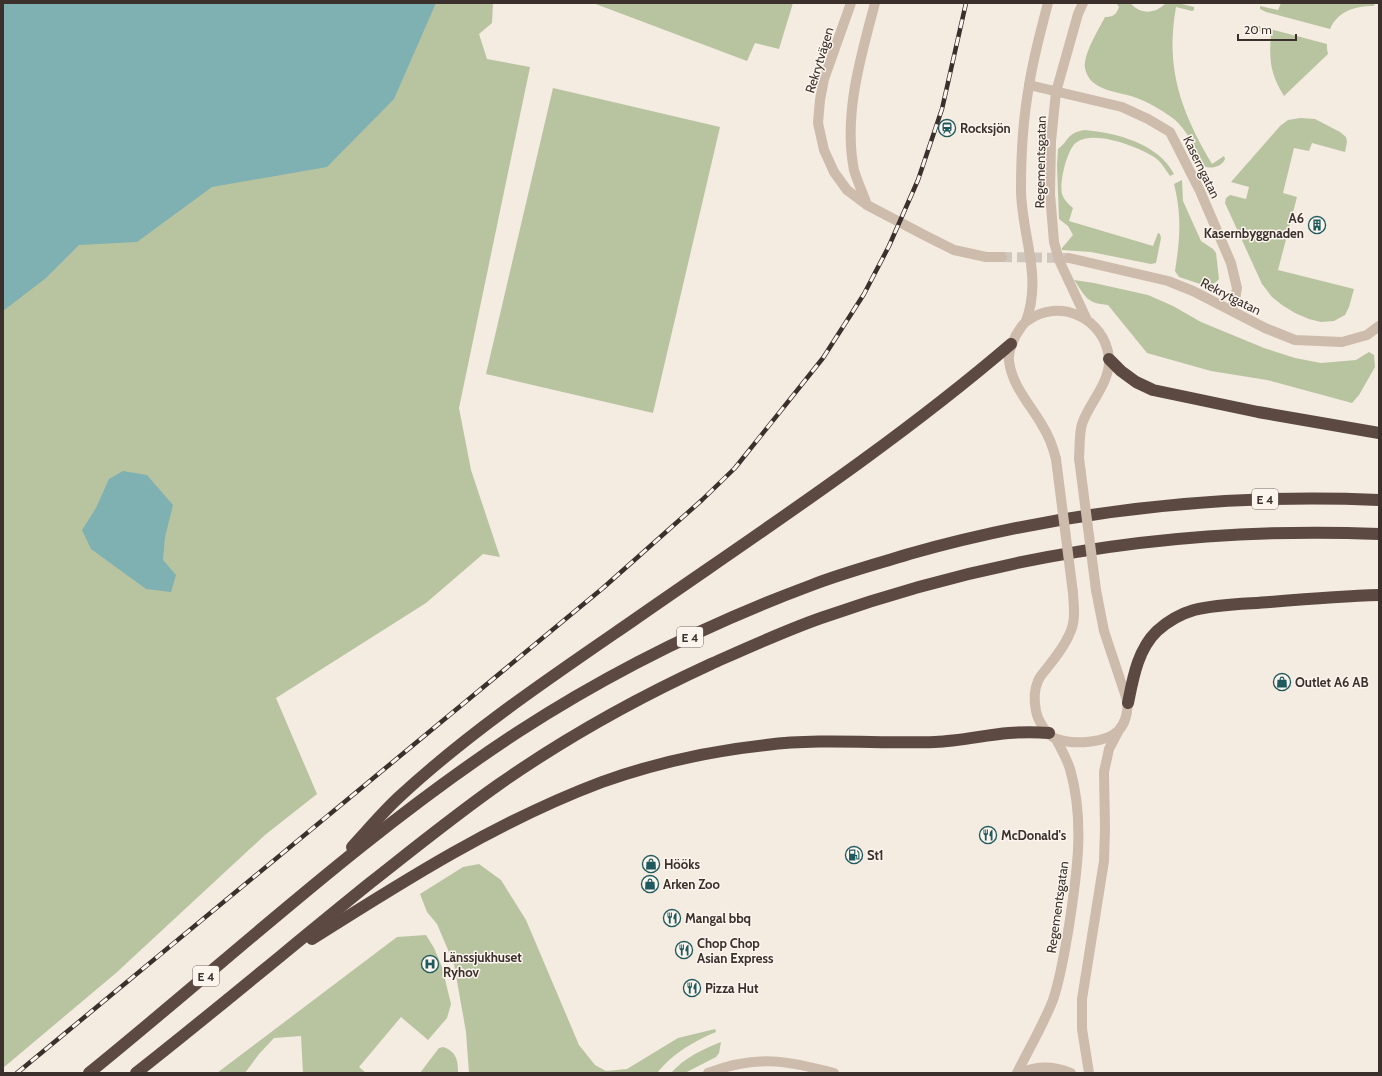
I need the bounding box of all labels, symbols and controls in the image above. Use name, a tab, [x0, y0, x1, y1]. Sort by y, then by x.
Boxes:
scale bar	[1238, 16, 1296, 42]
text: 20 m	[1244, 22, 1272, 37]
street label: Rekrytvägen	[801, 25, 837, 95]
street label: Regementsgatan	[1031, 115, 1049, 209]
station icon: Rocksjön	[937, 118, 957, 138]
place label: Rocksjön	[960, 120, 1011, 136]
street label: Kaserngatan	[1180, 133, 1224, 201]
place label: A6 Kasernbyggnaden	[1204, 210, 1304, 241]
building icon: A6 Kasernbyggnaden	[1307, 215, 1327, 235]
street label: Rekrytgatan	[1198, 274, 1264, 318]
road number: E 4	[1252, 489, 1278, 509]
road number: E 4	[677, 627, 703, 647]
shop icon: Outlet A6 AB	[1272, 672, 1292, 692]
place label: Outlet A6 AB	[1295, 674, 1369, 690]
restaurant icon: McDonald's	[978, 825, 998, 845]
place label: McDonald's	[1001, 827, 1067, 843]
fuel station icon: St1	[844, 845, 864, 865]
place label: St1	[867, 847, 884, 863]
shop icon: Hööks	[641, 854, 661, 874]
place label: Hööks	[664, 856, 700, 872]
street label: Regementsgatan	[1043, 860, 1071, 954]
shop icon: Arken Zoo	[640, 874, 660, 894]
place label: Arken Zoo	[663, 876, 720, 892]
restaurant icon: Mangal bbq	[662, 908, 682, 928]
place label: Mangal bbq	[685, 910, 751, 926]
place label: Chop Chop Asian Express	[697, 935, 774, 966]
restaurant icon: Chop Chop Asian Express	[674, 940, 694, 960]
place label: Länssjukhuset Ryhov	[443, 949, 522, 980]
hospital icon: Länssjukhuset Ryhov	[420, 954, 440, 974]
road number: E 4	[193, 966, 219, 986]
restaurant icon: Pizza Hut	[682, 978, 702, 998]
place label: Pizza Hut	[705, 980, 759, 996]

